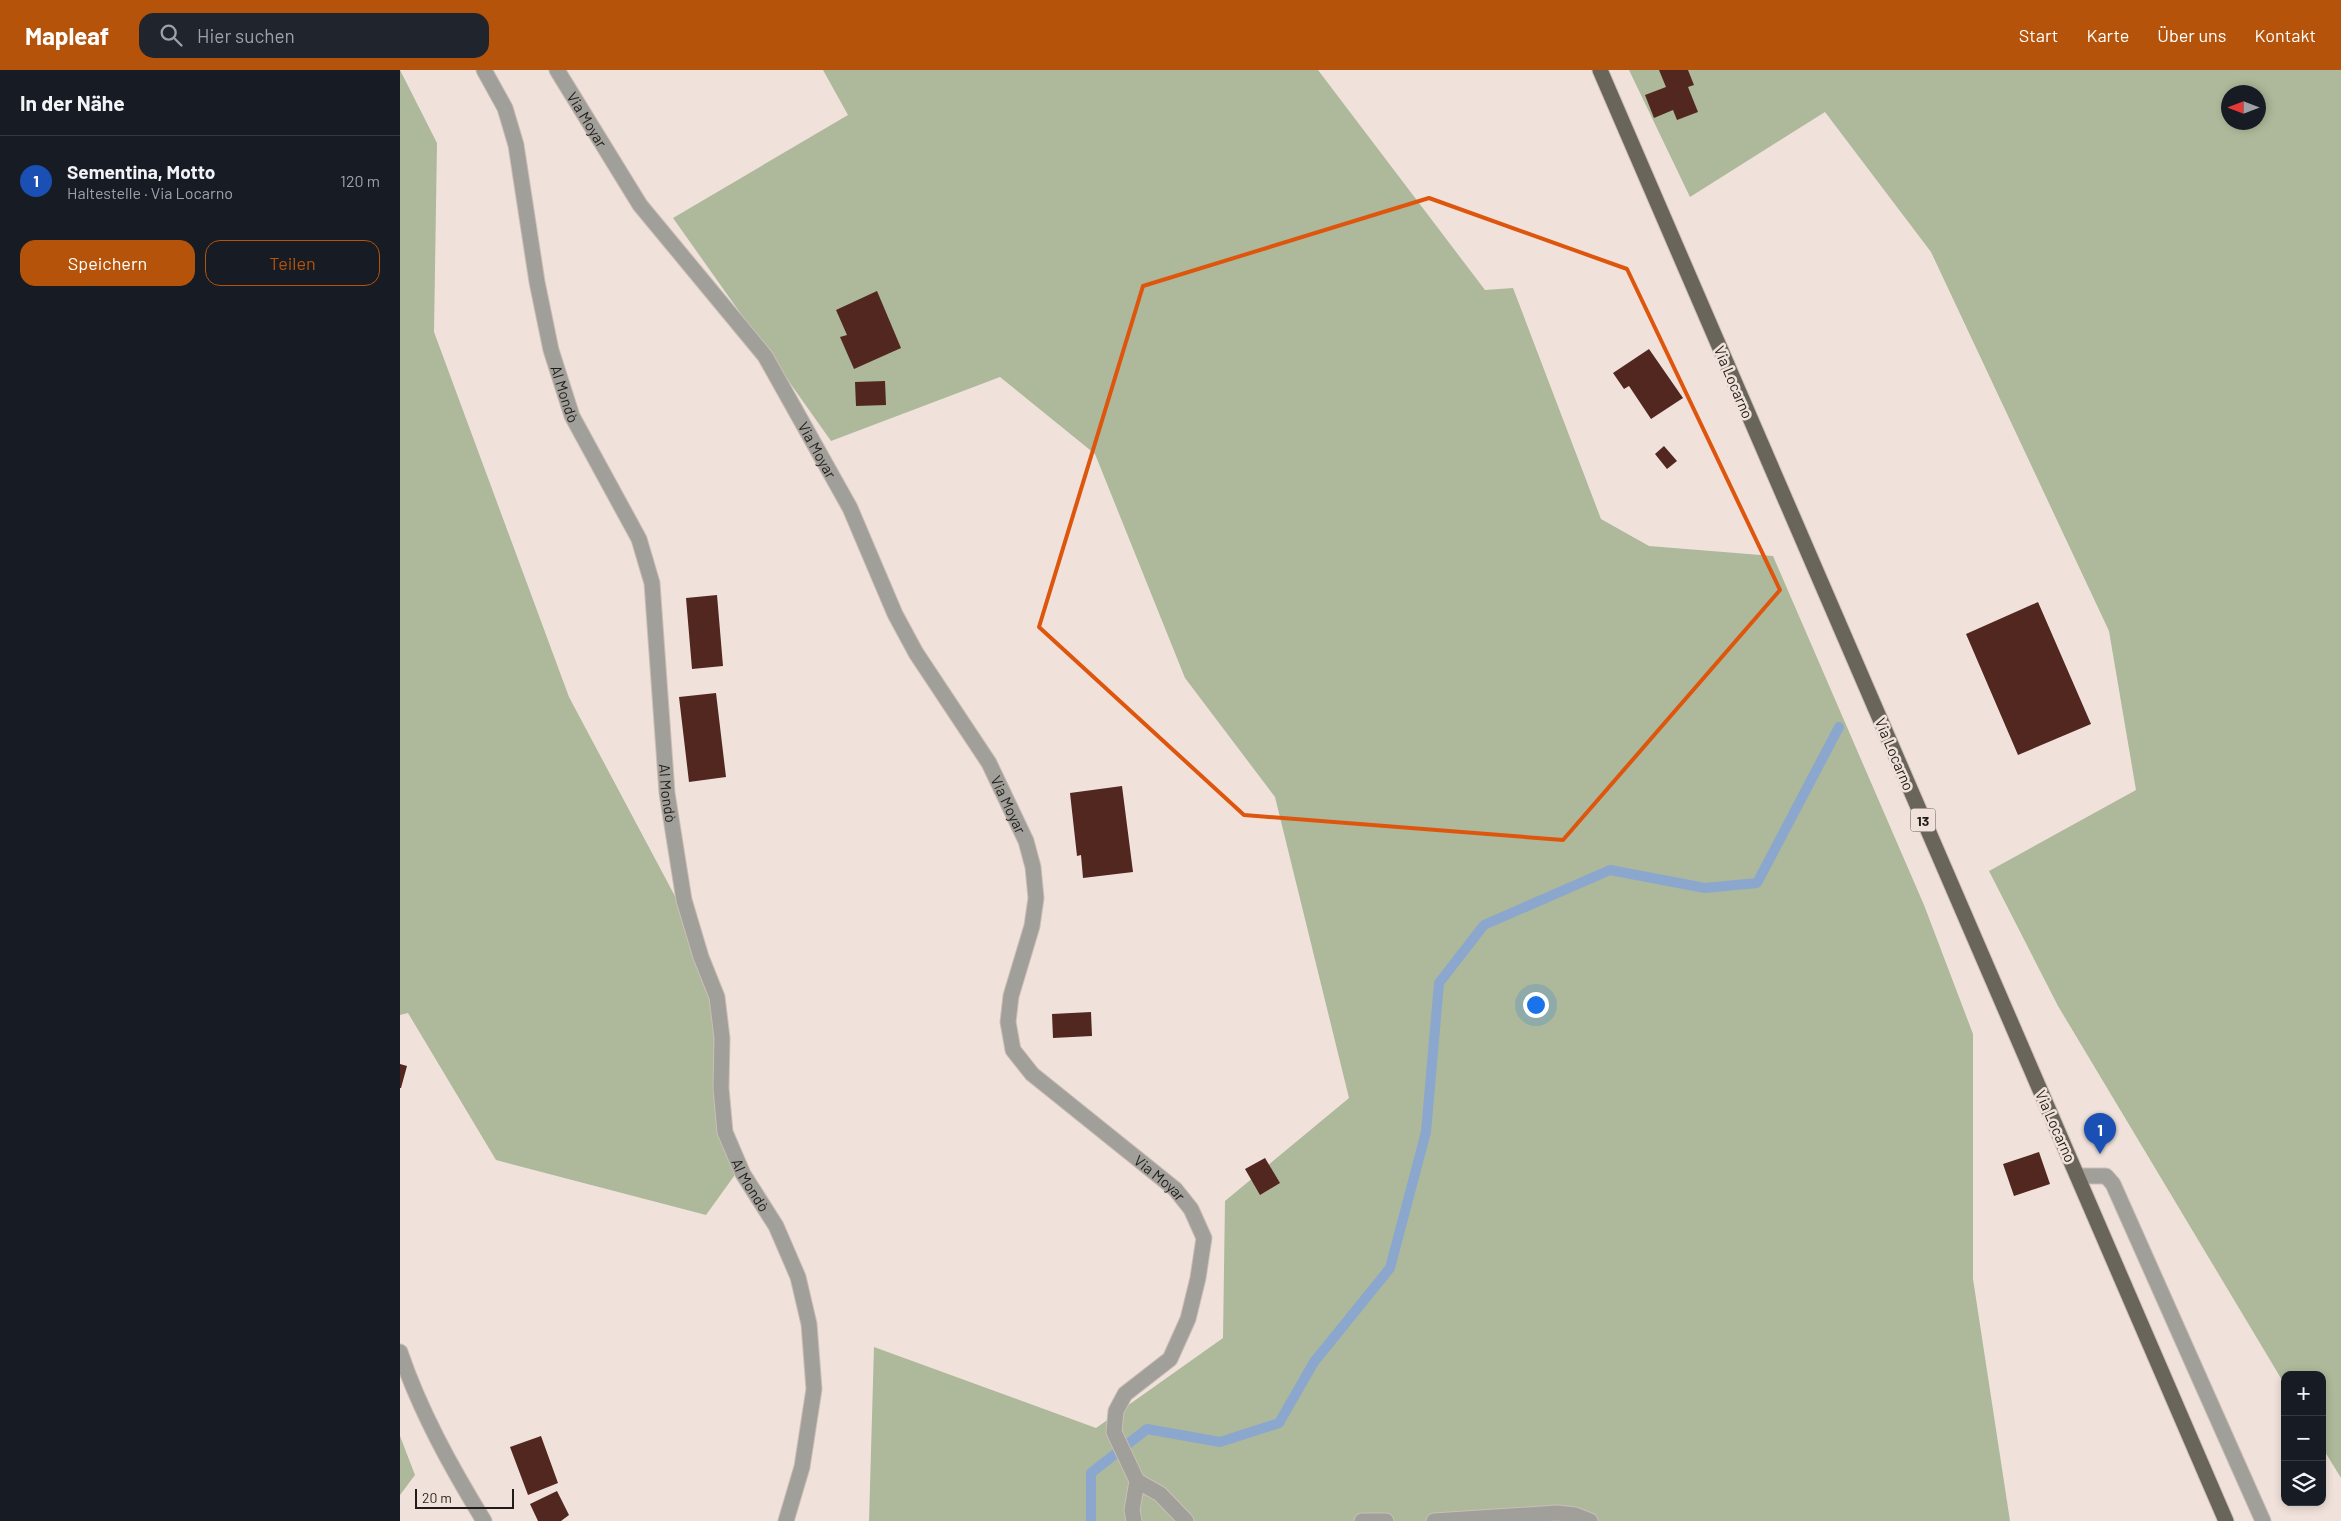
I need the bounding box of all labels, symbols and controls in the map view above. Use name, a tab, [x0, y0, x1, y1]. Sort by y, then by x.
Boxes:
search box	[139, 13, 489, 58]
text: Mapleaf	[25, 21, 109, 50]
icon: search	[157, 21, 185, 49]
text: Hier suchen	[197, 24, 295, 47]
text: Start	[2019, 24, 2058, 46]
text: Karte	[2086, 24, 2129, 46]
text: Über uns	[2157, 24, 2226, 46]
text: Kontakt	[2254, 24, 2316, 46]
north arrow	[2221, 85, 2266, 130]
street label: Via Moyar	[564, 88, 612, 151]
text: In der Nähe	[20, 90, 125, 115]
text: Sementina, Motto	[67, 160, 215, 183]
text: 1	[33, 171, 39, 190]
text: 120 m	[340, 171, 380, 190]
text: Haltestelle · Via Locarno	[67, 183, 233, 202]
button: Speichern	[20, 240, 195, 286]
button: Teilen	[205, 240, 380, 286]
street label: Via Locarno	[1711, 343, 1757, 421]
street label: Al Mondò	[547, 363, 583, 426]
street label: Via Moyar	[795, 418, 841, 482]
street label: Via Locarno	[1872, 715, 1918, 793]
street label: Al Mondò	[656, 763, 681, 824]
street label: Via Moyar	[987, 773, 1030, 837]
road number: 13	[1910, 808, 1936, 832]
your location	[1523, 992, 1549, 1018]
street label: Via Locarno	[2032, 1087, 2080, 1165]
pin: 1	[2084, 1113, 2116, 1154]
street label: Via Moyar	[1131, 1151, 1190, 1205]
street label: Al Mondò	[728, 1156, 773, 1215]
map controls	[2281, 1371, 2326, 1506]
button: +	[2281, 1371, 2326, 1416]
button: −	[2281, 1416, 2326, 1461]
button: layers	[2281, 1461, 2326, 1506]
scale bar	[415, 1486, 514, 1509]
text: 20 m	[422, 1489, 452, 1506]

